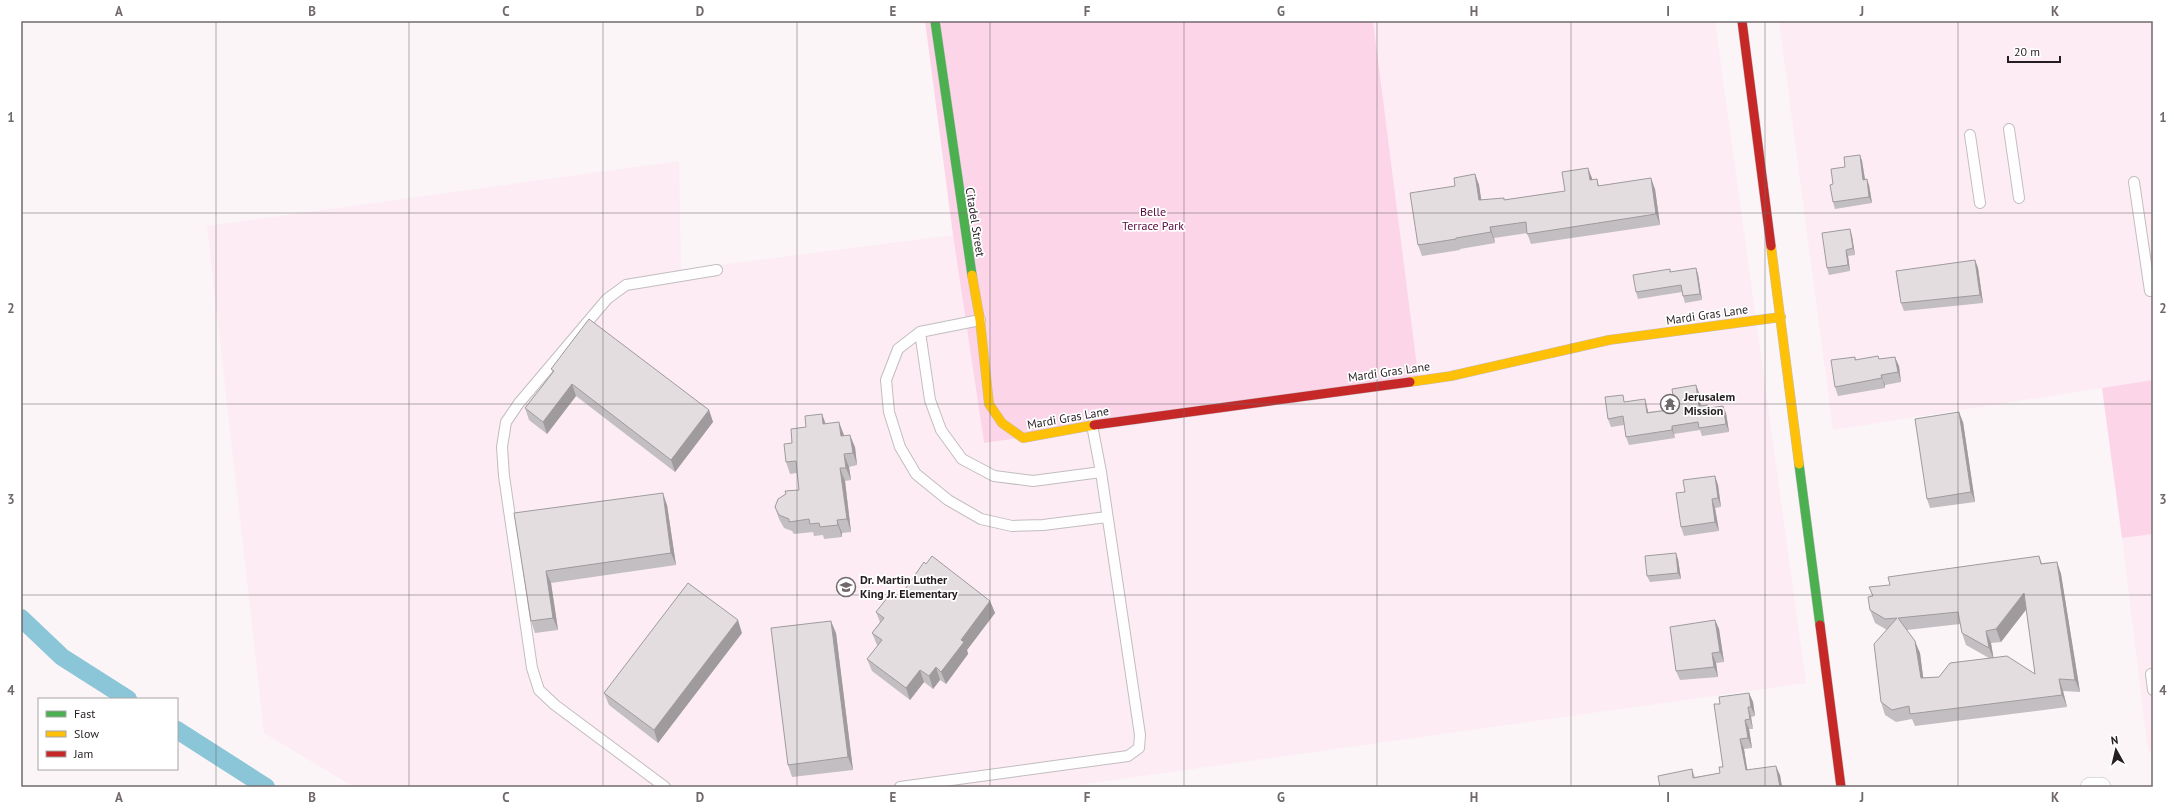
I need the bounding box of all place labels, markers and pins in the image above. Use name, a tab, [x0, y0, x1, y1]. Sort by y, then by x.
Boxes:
place label: Jerusalem Mission	[1683, 389, 1735, 418]
temple icon: Jerusalem Mission	[1659, 393, 1681, 415]
place label: Dr. Martin Luther King Jr. Elementary	[860, 572, 958, 601]
school or university icon: Dr. Martin Luther King Jr. Elementary	[835, 576, 857, 598]

